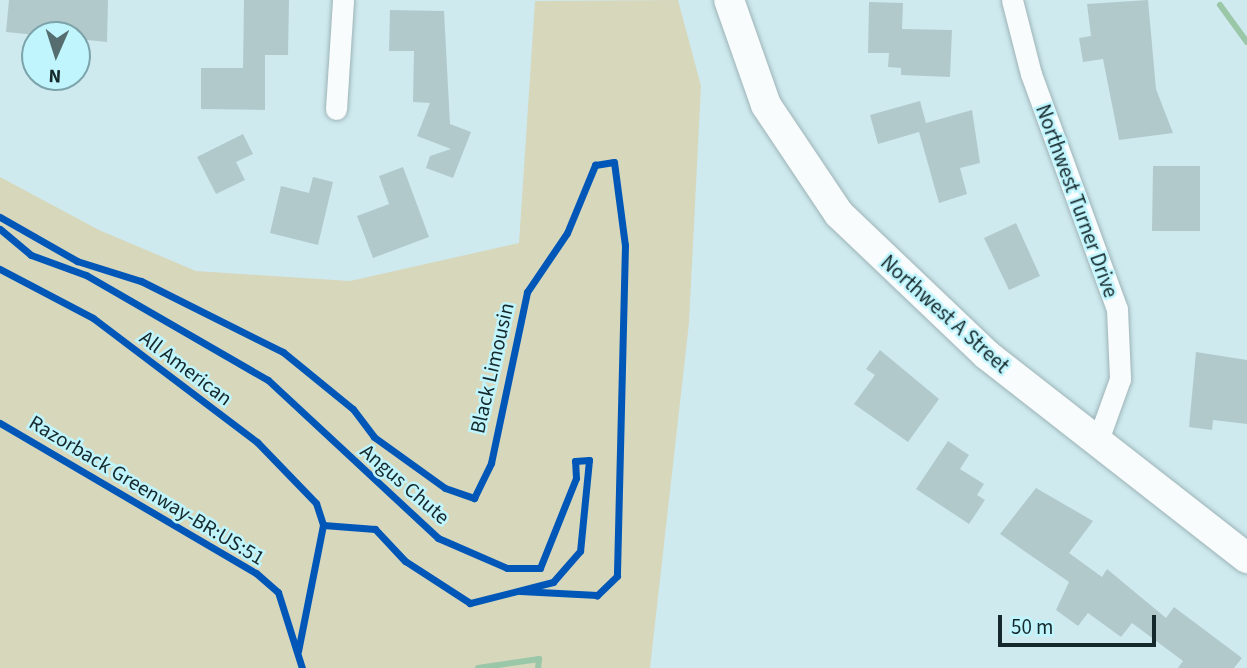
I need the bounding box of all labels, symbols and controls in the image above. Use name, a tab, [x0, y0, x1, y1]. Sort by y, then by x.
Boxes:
north arrow	[21, 21, 91, 91]
text: N	[48, 62, 62, 89]
street label: Northwest Turner Drive	[1030, 101, 1124, 301]
street label: Northwest A Street	[876, 250, 1014, 378]
street label: Black Limousin	[465, 300, 519, 436]
street label: All American	[135, 325, 237, 411]
street label: Razorback Greenway-BR:US:51	[25, 410, 269, 570]
street label: Angus Chute	[355, 438, 455, 530]
scale bar	[1002, 602, 1160, 646]
text: 50 m	[1011, 612, 1053, 642]

